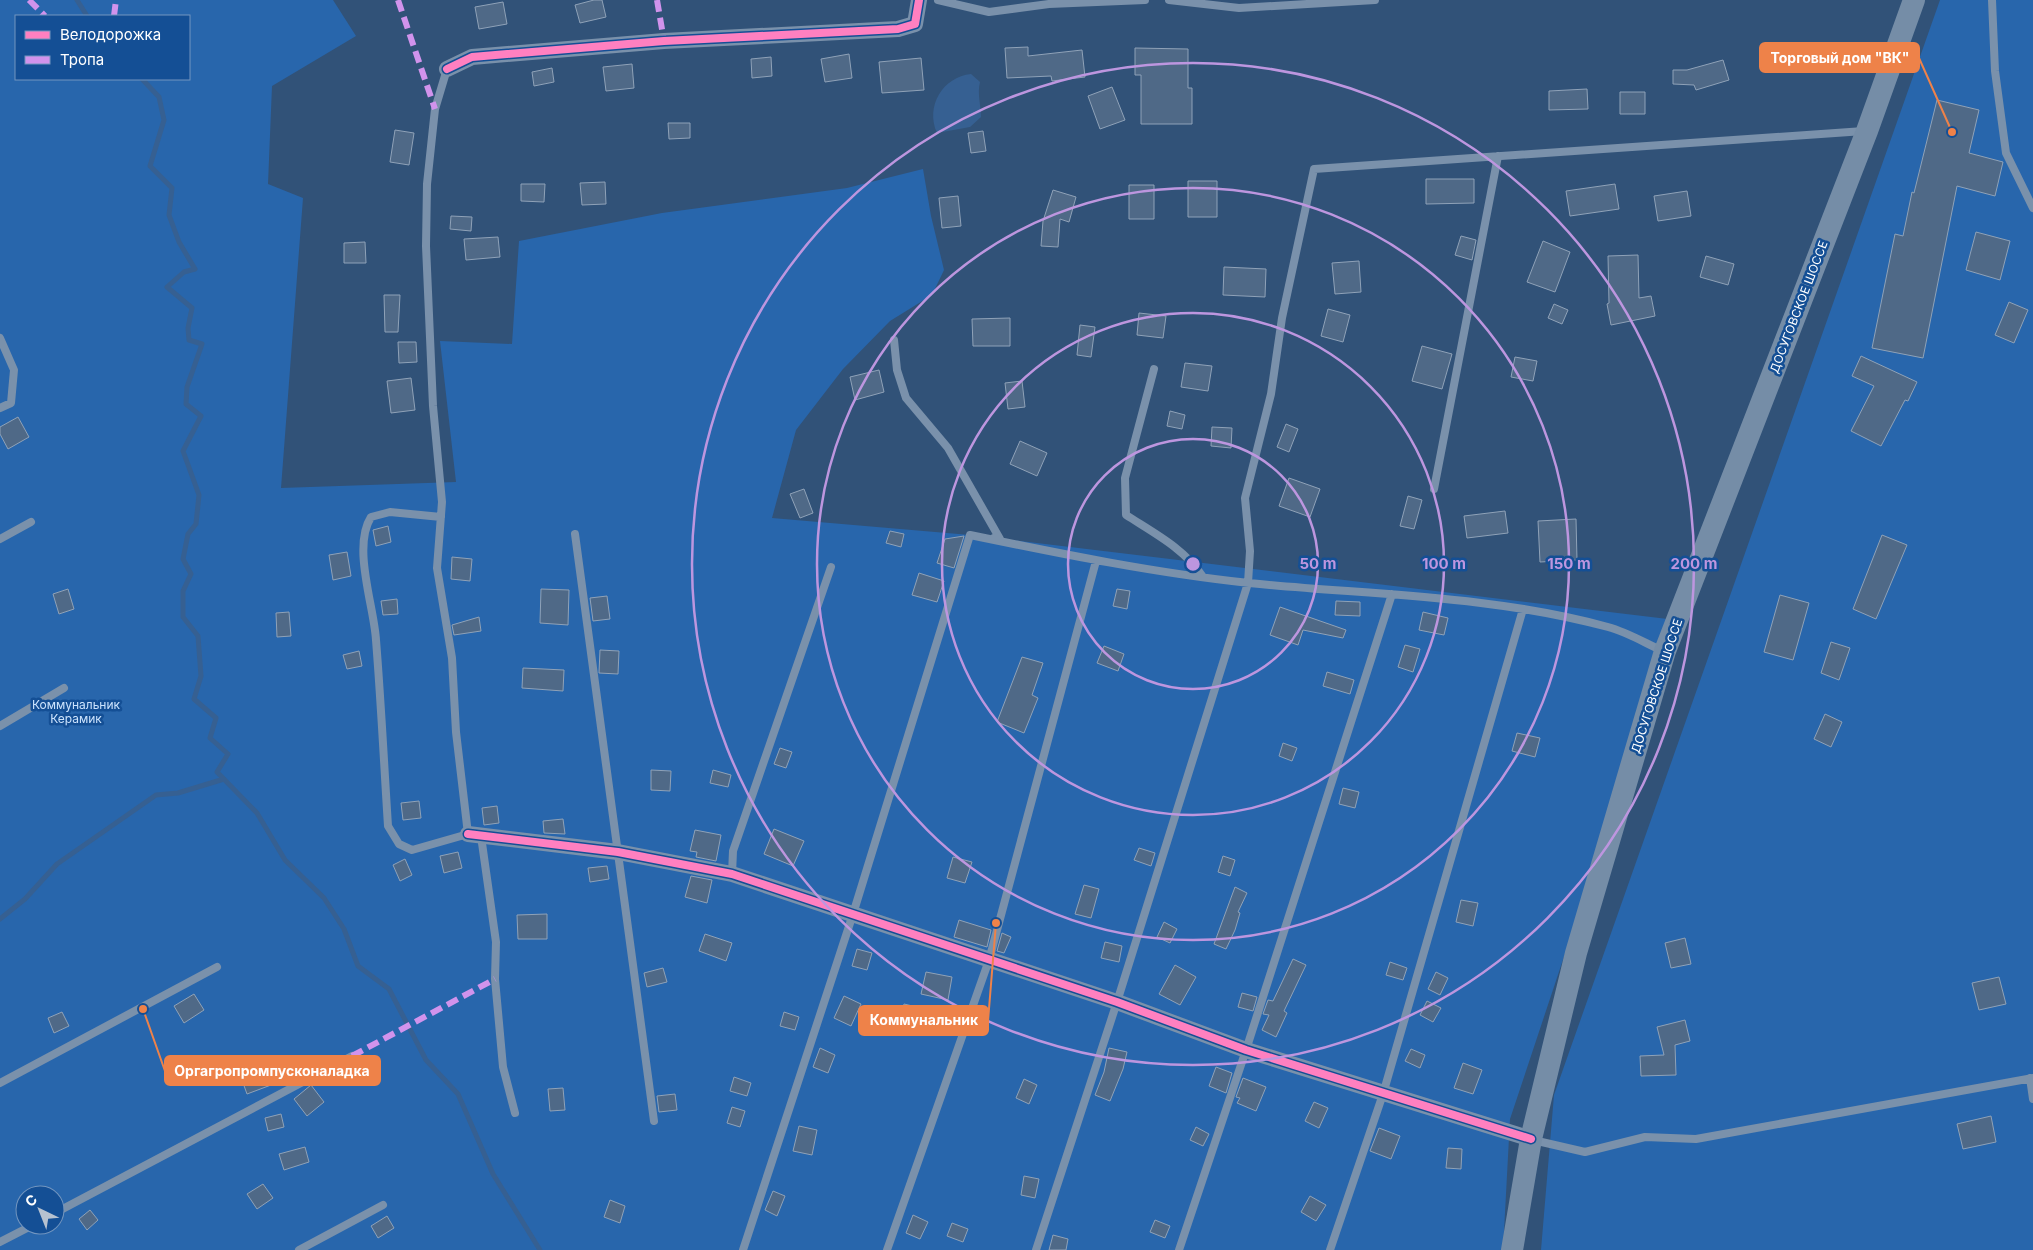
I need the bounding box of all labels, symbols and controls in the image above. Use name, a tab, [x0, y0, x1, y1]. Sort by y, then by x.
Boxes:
legend	[15, 15, 190, 80]
text: Велодорожка	[60, 25, 161, 44]
callout: Торговый дом "ВК"	[1760, 43, 1919, 72]
text: Торговый дом "ВК"	[1770, 49, 1910, 66]
text: Тропа	[60, 50, 104, 69]
street label: ДОСУГОВСКОЕ ШОССЕ	[1766, 239, 1831, 375]
text: 50 m	[1300, 554, 1336, 573]
text: 100 m	[1422, 554, 1466, 573]
text: 150 m	[1547, 554, 1591, 573]
text: 200 m	[1671, 554, 1717, 573]
centre of rings	[1184, 555, 1202, 573]
street label: ДОСУГОВСКОЕ ШОССЕ	[1628, 617, 1685, 755]
park label: Коммунальник Керамик	[32, 697, 121, 726]
callout: Коммунальник	[859, 1006, 988, 1035]
text: Коммунальник	[870, 1011, 979, 1028]
callout: Оргагропромпусконаладка	[165, 1056, 380, 1085]
text: Оргагропромпусконаладка	[174, 1062, 370, 1079]
north arrow	[15, 1185, 65, 1235]
text: С	[21, 1190, 40, 1210]

